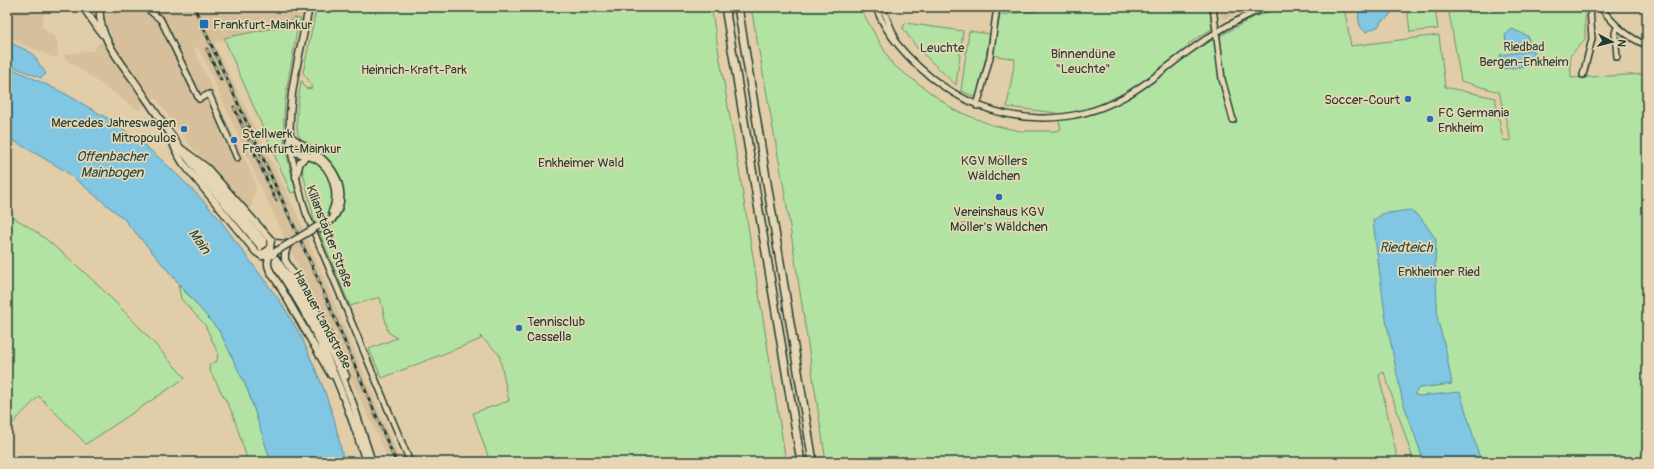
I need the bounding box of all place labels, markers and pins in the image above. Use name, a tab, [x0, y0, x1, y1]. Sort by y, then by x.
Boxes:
place label: Frankfurt-Mainkur	[213, 17, 313, 33]
marker: Frankfurt-Mainkur	[198, 18, 210, 30]
place label: Soccer-Court	[1324, 92, 1401, 108]
marker: Soccer-Court	[1403, 94, 1413, 104]
place label: FC Germania Enkheim	[1438, 105, 1509, 136]
marker: FC Germania Enkheim	[1425, 114, 1435, 124]
place label: Mercedes Jahreswagen Mitropoulos	[51, 115, 176, 146]
marker: Mercedes Jahreswagen Mitropoulos	[179, 124, 189, 134]
place label: Stellwerk Frankfurt-Mainkur	[242, 126, 342, 157]
marker: Stellwerk Frankfurt-Mainkur	[229, 135, 239, 145]
marker: Vereinshaus KGV Möller's Wäldchen	[994, 192, 1004, 202]
place label: Vereinshaus KGV Möller's Wäldchen	[950, 204, 1048, 235]
place label: Tennisclub Cassella	[527, 314, 585, 345]
marker: Tennisclub Cassella	[514, 323, 524, 333]

